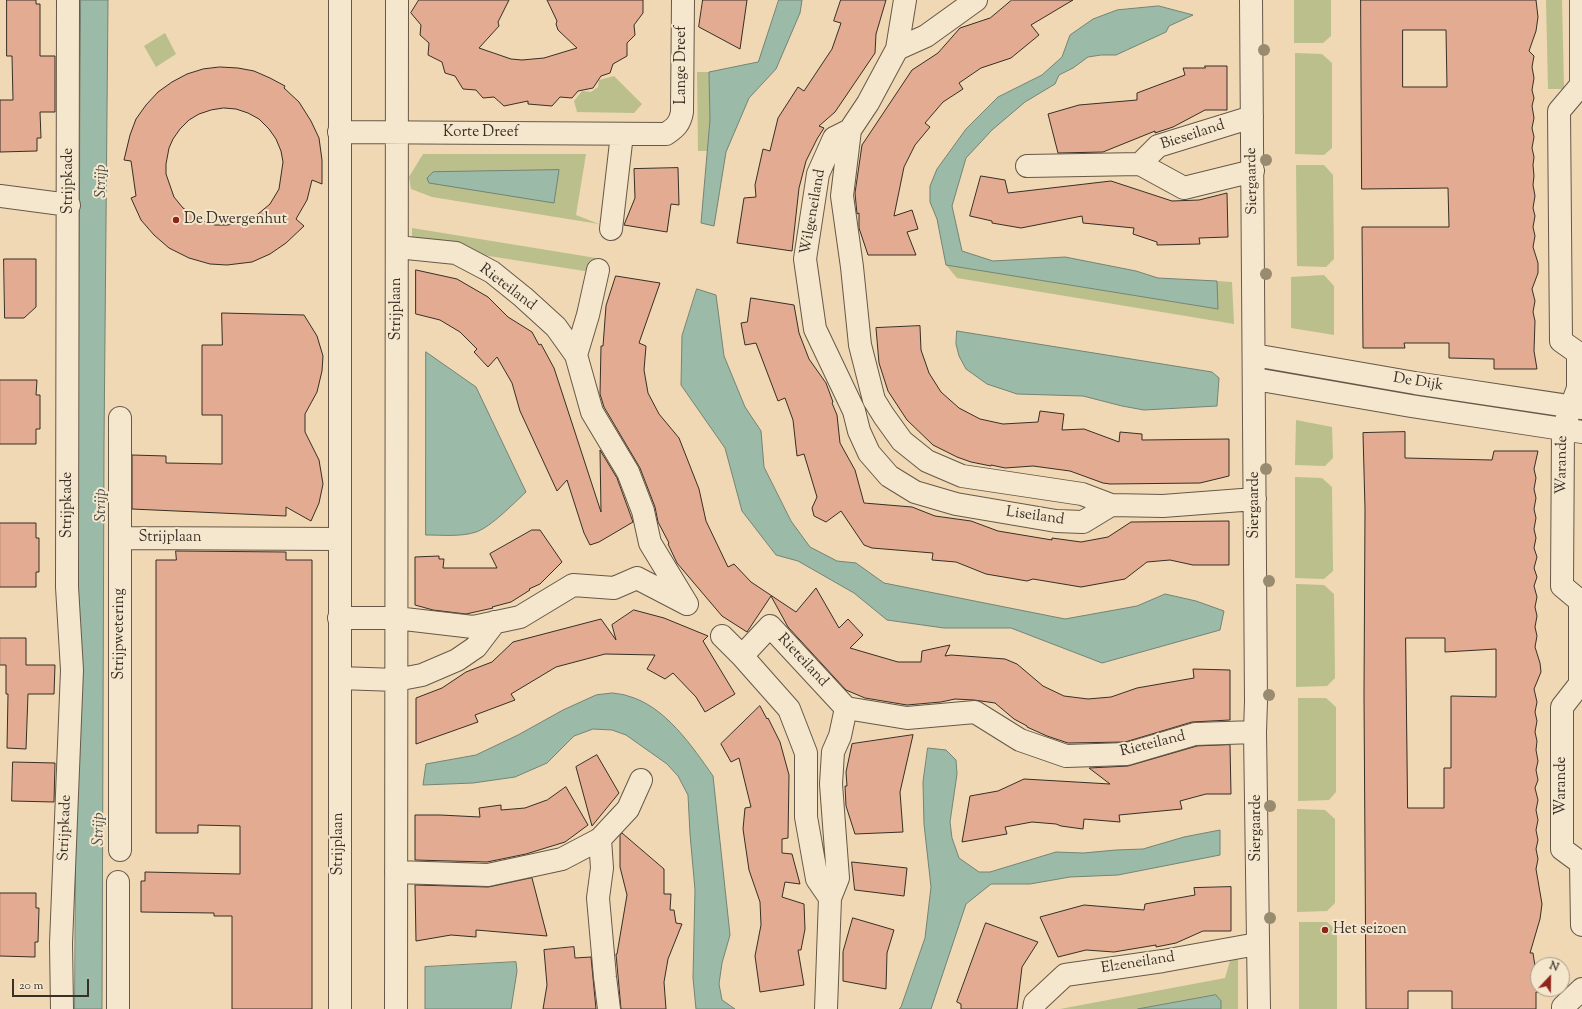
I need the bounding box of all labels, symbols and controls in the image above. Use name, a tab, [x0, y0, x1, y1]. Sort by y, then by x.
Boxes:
street label: Lange Dreef	[673, 26, 691, 104]
street label: Bieseiland	[1159, 117, 1227, 155]
street label: Korte Dreef	[443, 124, 519, 142]
street label: Siergaarde	[1243, 147, 1263, 215]
street label: Strijpkade	[60, 148, 78, 214]
water label: Strijp	[92, 164, 112, 198]
street label: Wilgeneiland	[798, 168, 830, 256]
place label: De Dwergenhut	[184, 211, 287, 229]
marker: De Dwergenhut	[171, 215, 181, 225]
street label: Rieteiland	[475, 261, 539, 315]
street label: Strijplaan	[388, 277, 406, 341]
street label: De Dijk	[1392, 370, 1444, 396]
street label: Warande	[1553, 435, 1573, 495]
street label: Siergaarde	[1246, 471, 1264, 539]
street label: Strijpkade	[59, 472, 77, 538]
water label: Strijp	[92, 488, 112, 522]
street label: Liseiland	[1005, 504, 1065, 530]
street label: Strijplaan	[138, 529, 202, 547]
street label: Strijpwetering	[111, 588, 129, 680]
street label: Rieteiland	[773, 631, 831, 691]
street label: Rieteiland	[1119, 728, 1187, 762]
street label: Warande	[1553, 756, 1571, 816]
street label: Strijpkade	[56, 794, 76, 862]
street label: Siergaarde	[1248, 794, 1266, 862]
water label: Strijp	[90, 812, 110, 846]
street label: Strijplaan	[330, 812, 348, 876]
place label: Het seizoen	[1333, 921, 1407, 939]
marker: Het seizoen	[1320, 925, 1330, 935]
street label: Elzeneiland	[1100, 949, 1176, 979]
north arrow	[1530, 957, 1570, 997]
text: N	[1547, 958, 1561, 976]
scale bar	[14, 971, 91, 997]
text: 20 m	[19, 977, 43, 995]

